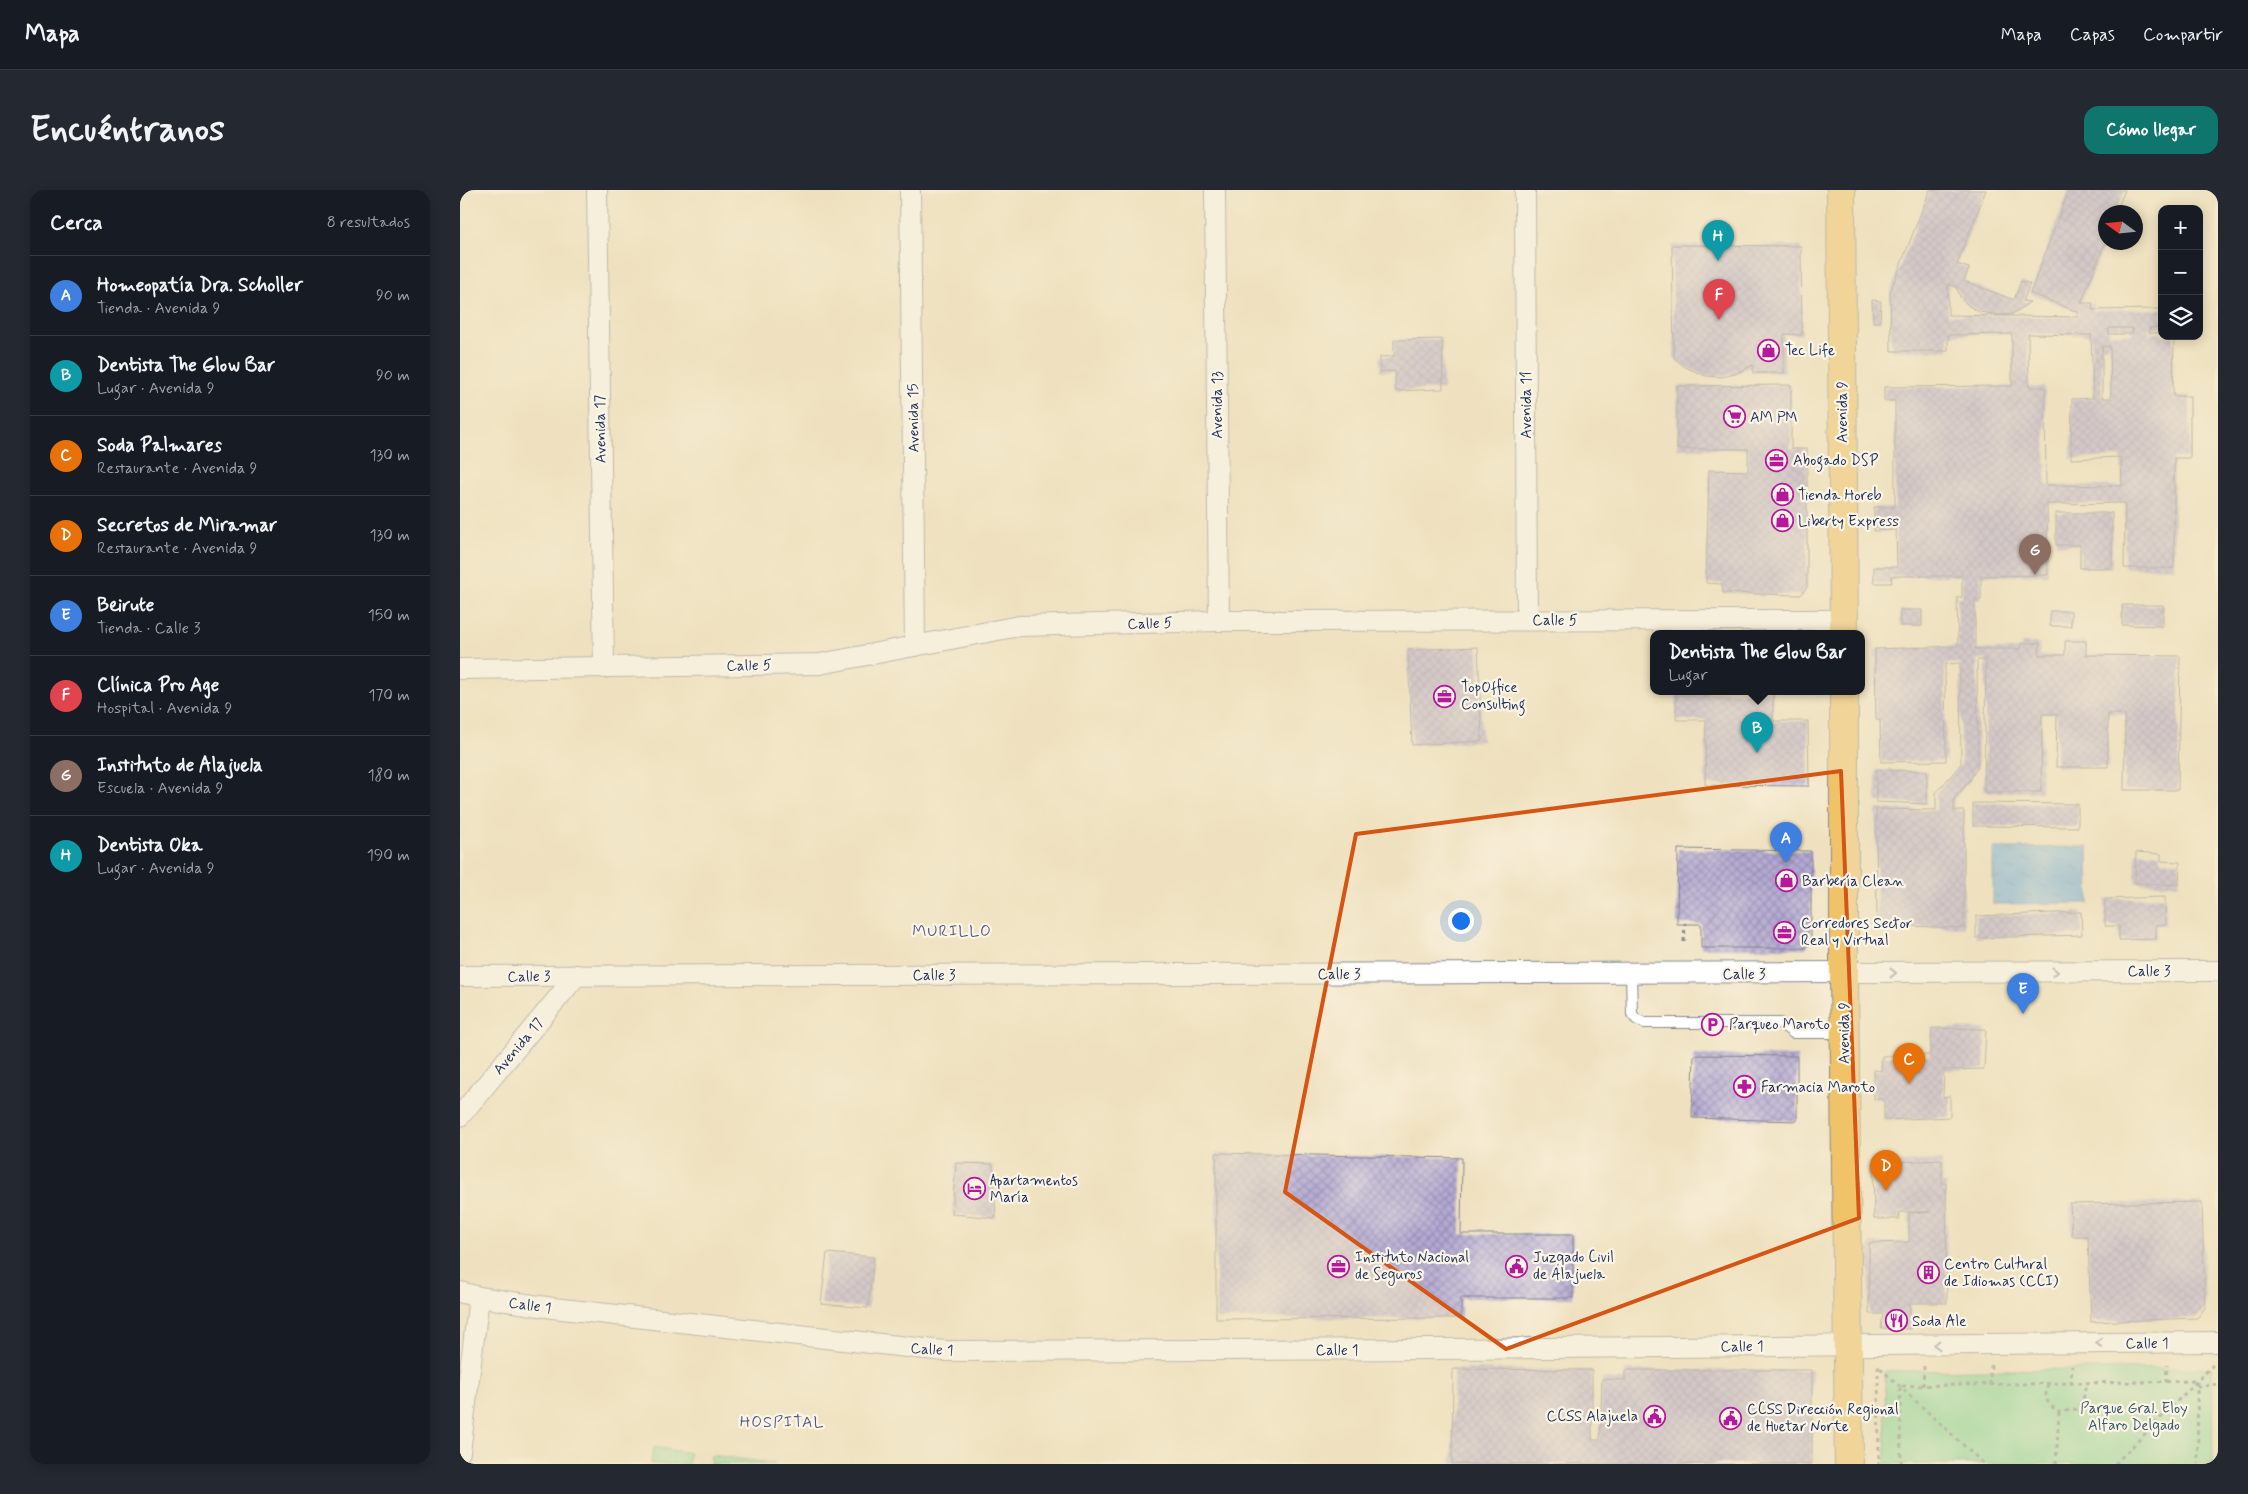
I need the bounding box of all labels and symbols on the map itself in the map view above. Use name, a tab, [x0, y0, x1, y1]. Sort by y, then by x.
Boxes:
north arrow	[2098, 205, 2143, 250]
pin: H	[1702, 220, 1734, 261]
pin: F	[1703, 279, 1735, 320]
shop icon: Tec Life	[1757, 338, 1781, 362]
place label: Tec Life	[1785, 341, 1835, 361]
street label: Avenida 13	[1208, 371, 1228, 439]
street label: Avenida 11	[1517, 371, 1537, 439]
street label: Avenida 9	[1833, 381, 1853, 443]
street label: Avenida 15	[903, 383, 925, 453]
street label: Avenida 17	[590, 394, 612, 463]
supermarket icon: AM PM	[1722, 405, 1746, 429]
place label: AM PM	[1750, 408, 1798, 428]
office icon: Abogado DSP	[1765, 448, 1789, 472]
place label: Abogado DSP	[1793, 451, 1879, 472]
shop icon: Tienda Horeb	[1770, 483, 1794, 507]
place label: Tienda Horeb	[1798, 486, 1882, 506]
shop icon: Liberty Express	[1770, 509, 1794, 533]
place label: Liberty Express	[1798, 512, 1899, 532]
pin: G	[2019, 534, 2051, 575]
street label: Calle 5	[1532, 611, 1578, 631]
street label: Calle 5	[1127, 613, 1173, 635]
street label: Calle 5	[726, 656, 772, 676]
place label: TopOffice Consulting	[1461, 678, 1526, 716]
office icon: TopOffice Consulting	[1433, 684, 1457, 708]
pin: B	[1741, 712, 1773, 753]
pin: A	[1770, 822, 1802, 863]
shop icon: Barbería Clean	[1774, 869, 1798, 893]
place label: Barbería Clean	[1802, 872, 1905, 892]
your location	[1448, 908, 1474, 934]
place label: Corredores Sector Real y Virtual	[1801, 914, 1912, 951]
office icon: Corredores Sector Real y Virtual	[1773, 920, 1797, 944]
district label: MURILLO	[912, 921, 992, 942]
street label: Calle 3	[2127, 962, 2171, 982]
street label: Calle 3	[1317, 965, 1361, 985]
street label: Calle 3	[1722, 965, 1766, 985]
street label: Calle 3	[912, 966, 956, 986]
street label: Calle 3	[507, 967, 551, 987]
one-way arrow	[2052, 967, 2060, 977]
one-way arrow	[1890, 968, 1897, 978]
pin: E	[2007, 973, 2039, 1014]
street label: Avenida 9	[1835, 1002, 1855, 1064]
parking icon: Parqueo Maroto	[1701, 1012, 1725, 1036]
street label: Avenida 17	[489, 1014, 549, 1079]
place label: Parqueo Maroto	[1729, 1015, 1830, 1035]
pin: C	[1893, 1043, 1925, 1084]
pharmacy icon: Farmacia Maroto	[1733, 1075, 1757, 1099]
place label: Farmacia Maroto	[1761, 1078, 1875, 1098]
pin: D	[1870, 1150, 1902, 1191]
place label: Apartamentos María	[990, 1171, 1078, 1208]
hotel icon: Apartamentos María	[962, 1177, 986, 1201]
place label: Instituto Nacional de Seguros	[1355, 1248, 1469, 1286]
place label: Juzgado Civil de Alajuela	[1533, 1248, 1614, 1285]
office icon: Instituto Nacional de Seguros	[1327, 1254, 1351, 1278]
public building icon: Juzgado Civil de Alajuela	[1505, 1254, 1529, 1278]
place label: Centro Cultural de Idiomas (CCI)	[1944, 1255, 2059, 1292]
building icon: Centro Cultural de Idiomas (CCI)	[1916, 1261, 1940, 1285]
street label: Calle 1	[507, 1293, 553, 1319]
restaurant icon: Soda Ale	[1884, 1309, 1908, 1333]
place label: Soda Ale	[1912, 1312, 1967, 1332]
street label: Calle 1	[2125, 1334, 2169, 1354]
street label: Calle 1	[1720, 1337, 1764, 1357]
one-way arrow	[2095, 1338, 2103, 1348]
street label: Calle 1	[910, 1339, 954, 1361]
one-way arrow	[1933, 1339, 1941, 1350]
street label: Calle 1	[1315, 1341, 1359, 1361]
park label: Parque Gral. Eloy Alfaro Delgado	[2080, 1399, 2188, 1437]
place label: CCSS Dirección Regional de Huetar Norte	[1747, 1400, 1899, 1437]
public building icon: CCSS Alajuela	[1642, 1404, 1666, 1428]
public building icon: CCSS Dirección Regional de Huetar Norte	[1719, 1406, 1743, 1430]
place label: CCSS Alajuela	[1547, 1407, 1638, 1427]
district label: HOSPITAL	[740, 1412, 824, 1433]

